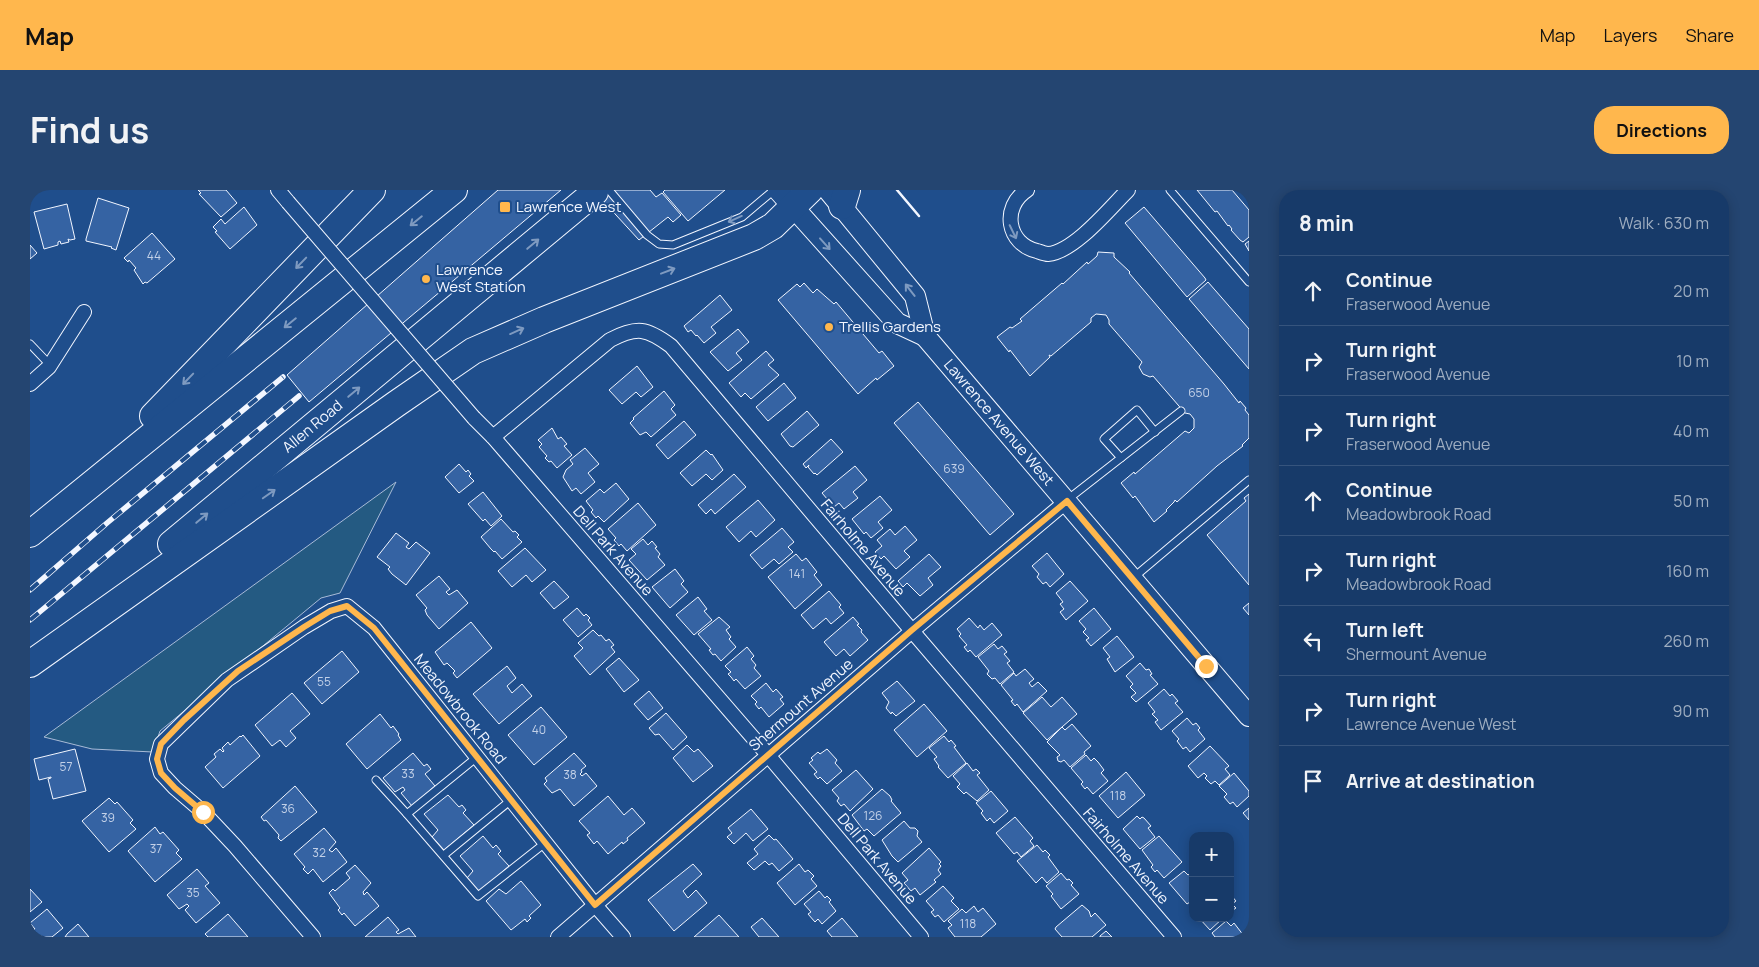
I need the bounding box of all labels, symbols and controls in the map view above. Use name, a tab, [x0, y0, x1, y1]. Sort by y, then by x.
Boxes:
text: Map	[25, 19, 74, 52]
text: Map	[1540, 23, 1575, 47]
text: Layers	[1603, 23, 1657, 47]
text: Share	[1685, 23, 1734, 47]
text: Find us	[30, 106, 149, 154]
button: Directions	[1594, 106, 1729, 154]
place label: Lawrence West	[516, 196, 622, 217]
marker: Lawrence West	[498, 200, 512, 214]
text: 8 min	[1299, 209, 1354, 237]
text: Walk · 630 m	[1619, 212, 1709, 234]
one-way arrow	[410, 215, 423, 226]
one-way arrow	[728, 215, 743, 225]
one-way arrow	[1009, 224, 1019, 239]
one-way arrow	[819, 237, 831, 250]
one-way arrow	[526, 238, 539, 249]
house number: 44	[147, 247, 161, 264]
one-way arrow	[295, 256, 307, 269]
place label: Lawrence West Station	[436, 259, 526, 297]
one-way arrow	[660, 266, 675, 275]
text: Continue	[1346, 267, 1432, 293]
marker: Lawrence West Station	[420, 273, 432, 285]
icon: ahead	[1299, 277, 1327, 305]
text: 20 m	[1673, 280, 1709, 302]
one-way arrow	[904, 284, 915, 297]
text: Fraserwood Avenue	[1346, 293, 1490, 315]
place label: Trellis Gardens	[839, 316, 941, 337]
one-way arrow	[284, 317, 297, 328]
marker: Trellis Gardens	[823, 321, 835, 333]
one-way arrow	[509, 326, 524, 336]
text: Turn right	[1346, 337, 1436, 363]
icon: right	[1299, 347, 1327, 375]
text: 10 m	[1676, 350, 1709, 372]
street label: Lawrence Avenue West	[939, 354, 1059, 490]
text: Fraserwood Avenue	[1346, 363, 1490, 385]
one-way arrow	[182, 373, 194, 386]
house number: 650	[1188, 384, 1210, 401]
one-way arrow	[347, 387, 360, 398]
street label: Allen Road	[278, 395, 347, 457]
text: Turn right	[1346, 407, 1436, 433]
icon: right	[1299, 417, 1327, 445]
text: 40 m	[1673, 420, 1709, 442]
text: Fraserwood Avenue	[1346, 433, 1490, 455]
house number: 639	[943, 460, 965, 477]
text: Continue	[1346, 477, 1432, 503]
icon: ahead	[1299, 487, 1327, 515]
one-way arrow	[262, 488, 275, 499]
text: 50 m	[1673, 490, 1709, 512]
street label: Fairholme Avenue	[816, 494, 911, 601]
street label: Dell Park Avenue	[568, 501, 659, 600]
text: Meadowbrook Road	[1346, 503, 1492, 525]
one-way arrow	[195, 513, 208, 524]
text: Turn right	[1346, 547, 1436, 573]
icon: right	[1299, 557, 1327, 585]
text: 160 m	[1666, 560, 1709, 582]
house number: 141	[789, 565, 805, 582]
text: Meadowbrook Road	[1346, 573, 1492, 595]
text: Turn left	[1346, 617, 1424, 643]
icon: left	[1299, 627, 1327, 655]
text: 260 m	[1663, 630, 1709, 652]
text: Shermount Avenue	[1346, 643, 1487, 665]
street label: Meadowbrook Road	[409, 649, 511, 768]
street label: Shermount Avenue	[744, 653, 858, 756]
route end	[1195, 655, 1218, 678]
house number: 55	[317, 673, 331, 690]
text: Turn right	[1346, 687, 1436, 713]
icon: right	[1299, 697, 1327, 725]
text: 90 m	[1673, 700, 1709, 722]
text: Lawrence Avenue West	[1346, 713, 1517, 735]
house number: 40	[532, 721, 546, 738]
house number: 57	[60, 758, 72, 775]
house number: 33	[401, 765, 415, 782]
house number: 38	[563, 766, 577, 783]
icon: arrive	[1299, 767, 1327, 795]
text: Arrive at destination	[1346, 768, 1535, 794]
house number: 118	[1110, 787, 1126, 804]
house number: 36	[281, 800, 295, 817]
route start	[192, 801, 215, 824]
street label: Fairholme Avenue	[1079, 803, 1174, 909]
house number: 126	[864, 807, 882, 824]
house number: 39	[101, 809, 115, 826]
street label: Dell Park Avenue	[833, 809, 922, 909]
map controls	[1189, 832, 1234, 922]
button: +	[1189, 832, 1234, 877]
house number: 37	[150, 840, 162, 857]
house number: 32	[312, 844, 326, 861]
button: −	[1189, 877, 1234, 922]
house number: 35	[186, 884, 200, 901]
house number: 118	[960, 915, 976, 932]

